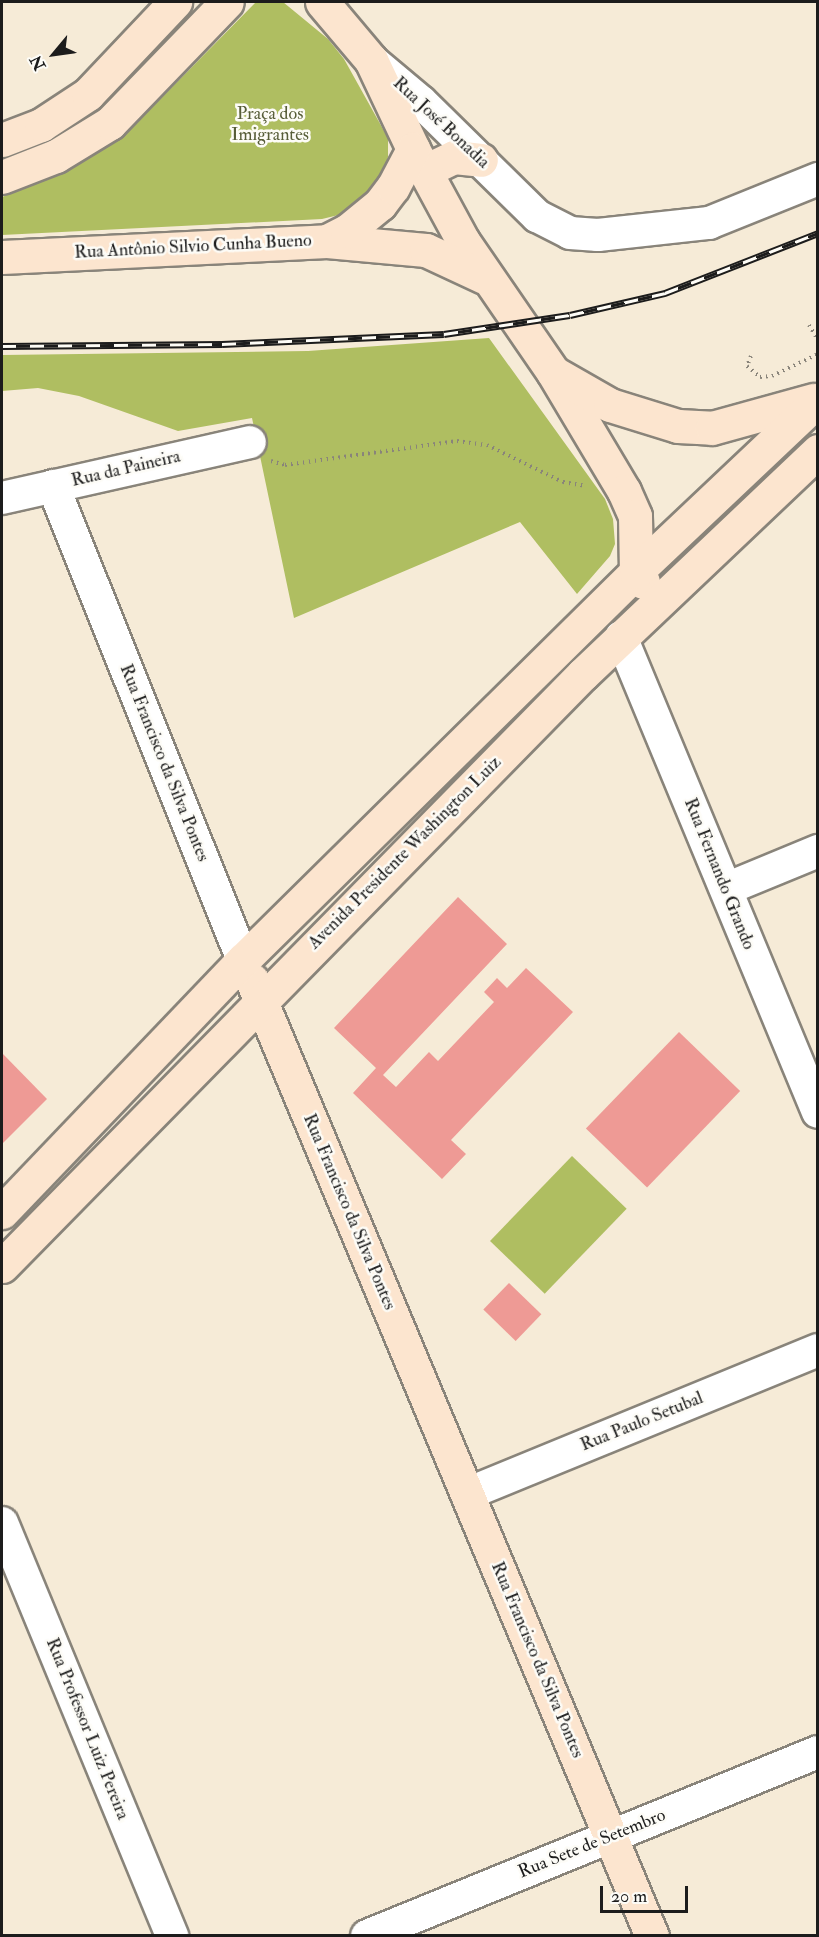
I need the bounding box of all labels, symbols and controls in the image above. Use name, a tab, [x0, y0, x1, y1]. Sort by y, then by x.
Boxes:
north arrow	[24, 24, 84, 84]
text: N	[26, 52, 50, 74]
street label: Rua José Bonadia	[388, 73, 494, 173]
park label: Praça dos Imigrantes	[231, 104, 309, 146]
street label: Rua Antônio Silvio Cunha Bueno	[74, 230, 312, 264]
street label: Rua da Paineira	[69, 446, 183, 492]
street label: Rua Francisco da Silva Pontes	[114, 661, 214, 865]
street label: Avenida Presidente Washington Luiz	[304, 752, 506, 954]
street label: Rua Fernando Grando	[679, 795, 759, 953]
street label: Rua Francisco da Silva Pontes	[298, 1111, 400, 1313]
street label: Rua Paulo Setubal	[577, 1388, 707, 1456]
street label: Rua Francisco da Silva Pontes	[486, 1559, 588, 1761]
street label: Rua Professor Luiz Pereira	[41, 1635, 133, 1823]
street label: Rua Sete de Setembro	[515, 1805, 669, 1883]
scale bar	[603, 1874, 692, 1912]
text: 20 m	[611, 1885, 647, 1908]

